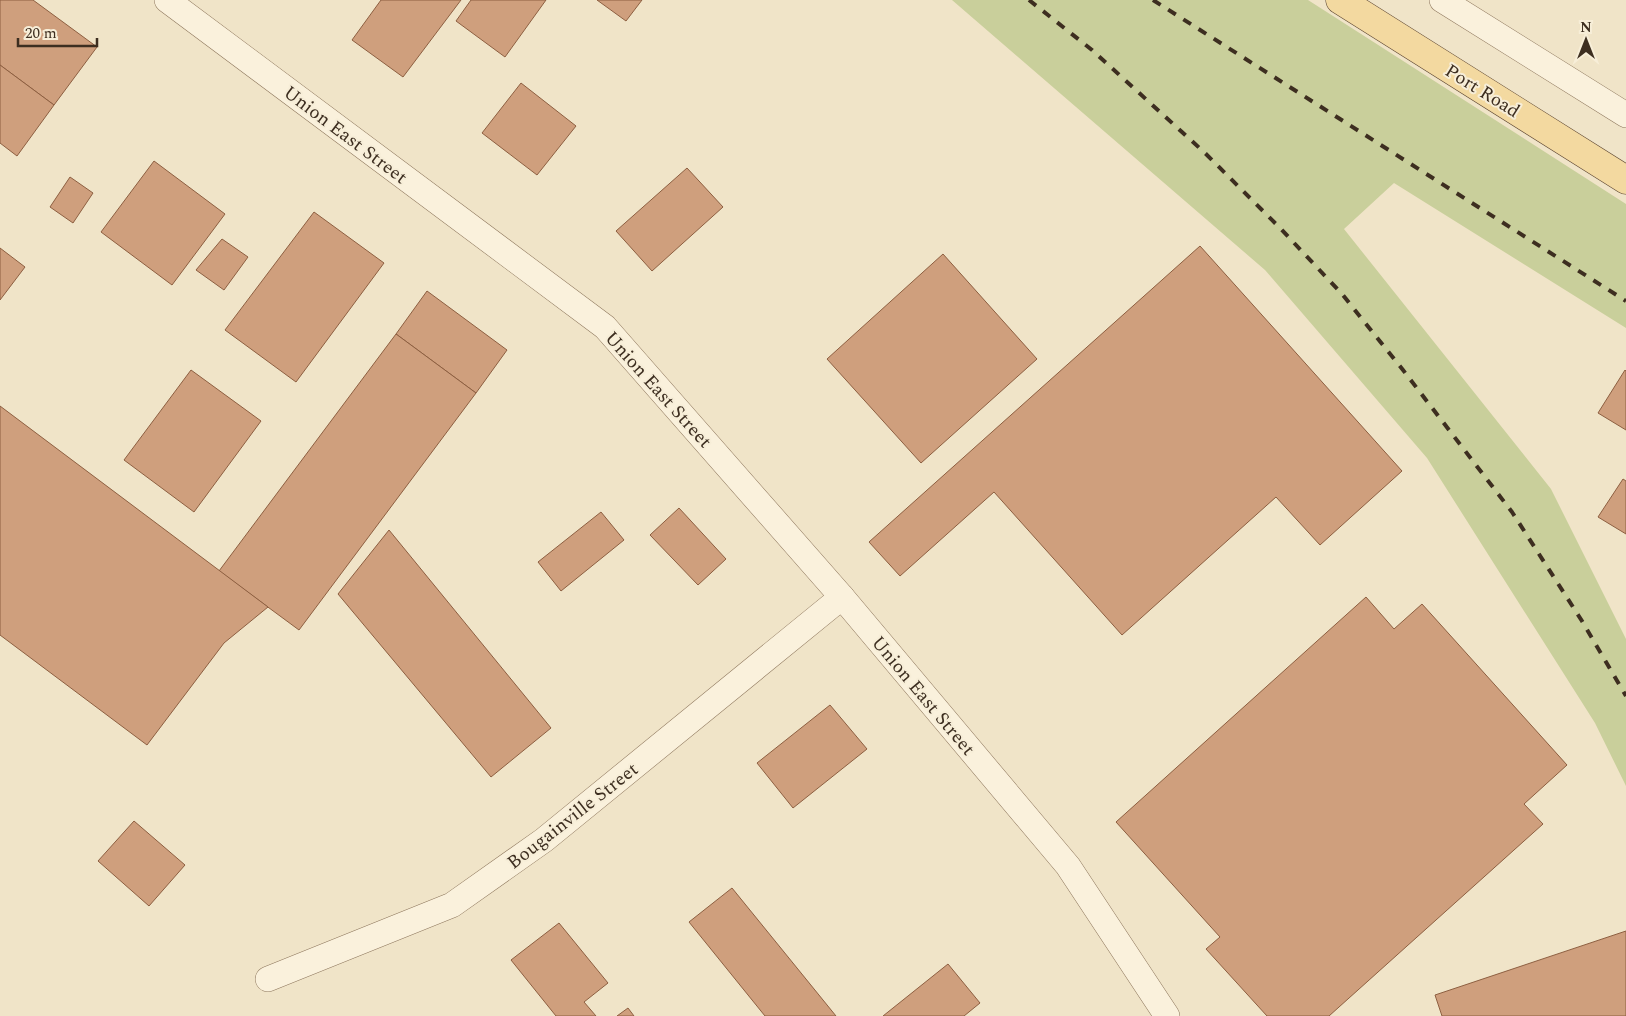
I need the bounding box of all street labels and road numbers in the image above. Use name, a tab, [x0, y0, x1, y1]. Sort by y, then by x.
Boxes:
street label: Port Road	[1439, 57, 1525, 126]
street label: Union East Street	[277, 79, 414, 192]
street label: Union East Street	[597, 325, 719, 455]
street label: Union East Street	[864, 630, 982, 763]
street label: Bougainville Street	[501, 755, 645, 877]

